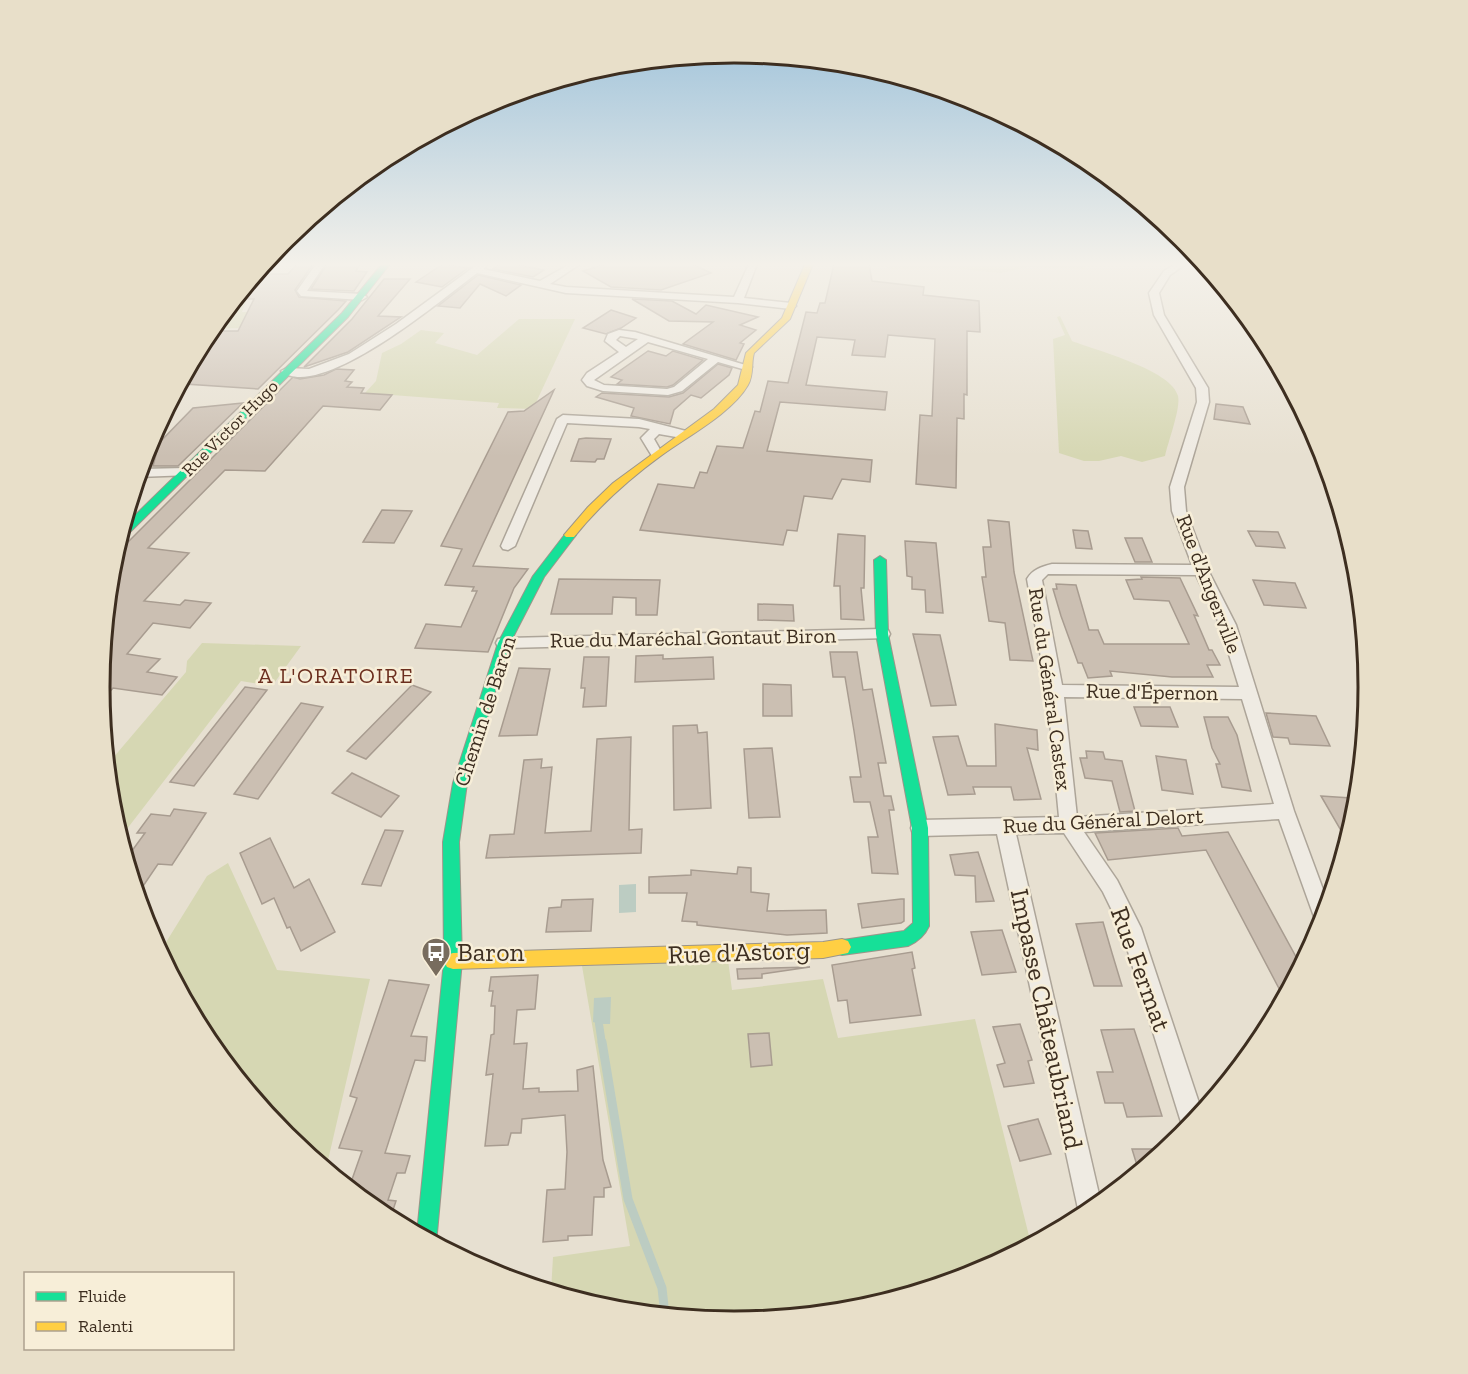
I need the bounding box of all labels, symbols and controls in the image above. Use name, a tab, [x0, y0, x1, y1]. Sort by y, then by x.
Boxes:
street label: Rue Victor Hugo	[177, 375, 283, 481]
street label: Rue d'Angerville	[1171, 511, 1247, 657]
street label: Rue du Général Castex	[1024, 586, 1077, 792]
street label: Rue du Maréchal Gontaut Biron	[550, 623, 836, 652]
street label: Chemin de Baron	[448, 633, 521, 789]
district label: A L'ORATOIRE	[258, 662, 414, 689]
street label: Rue d'Épernon	[1086, 678, 1218, 705]
street label: Rue du Général Delort	[1002, 803, 1204, 838]
street label: Impasse Châteaubriand	[1004, 886, 1090, 1152]
street label: Rue Fermat	[1104, 902, 1178, 1036]
street label: Rue d'Astorg	[667, 934, 811, 970]
bus stop icon: Baron	[420, 936, 452, 978]
place label: Baron	[457, 936, 525, 968]
legend	[24, 1272, 234, 1350]
text: Fluide	[78, 1285, 126, 1307]
text: Ralenti	[78, 1315, 133, 1337]

